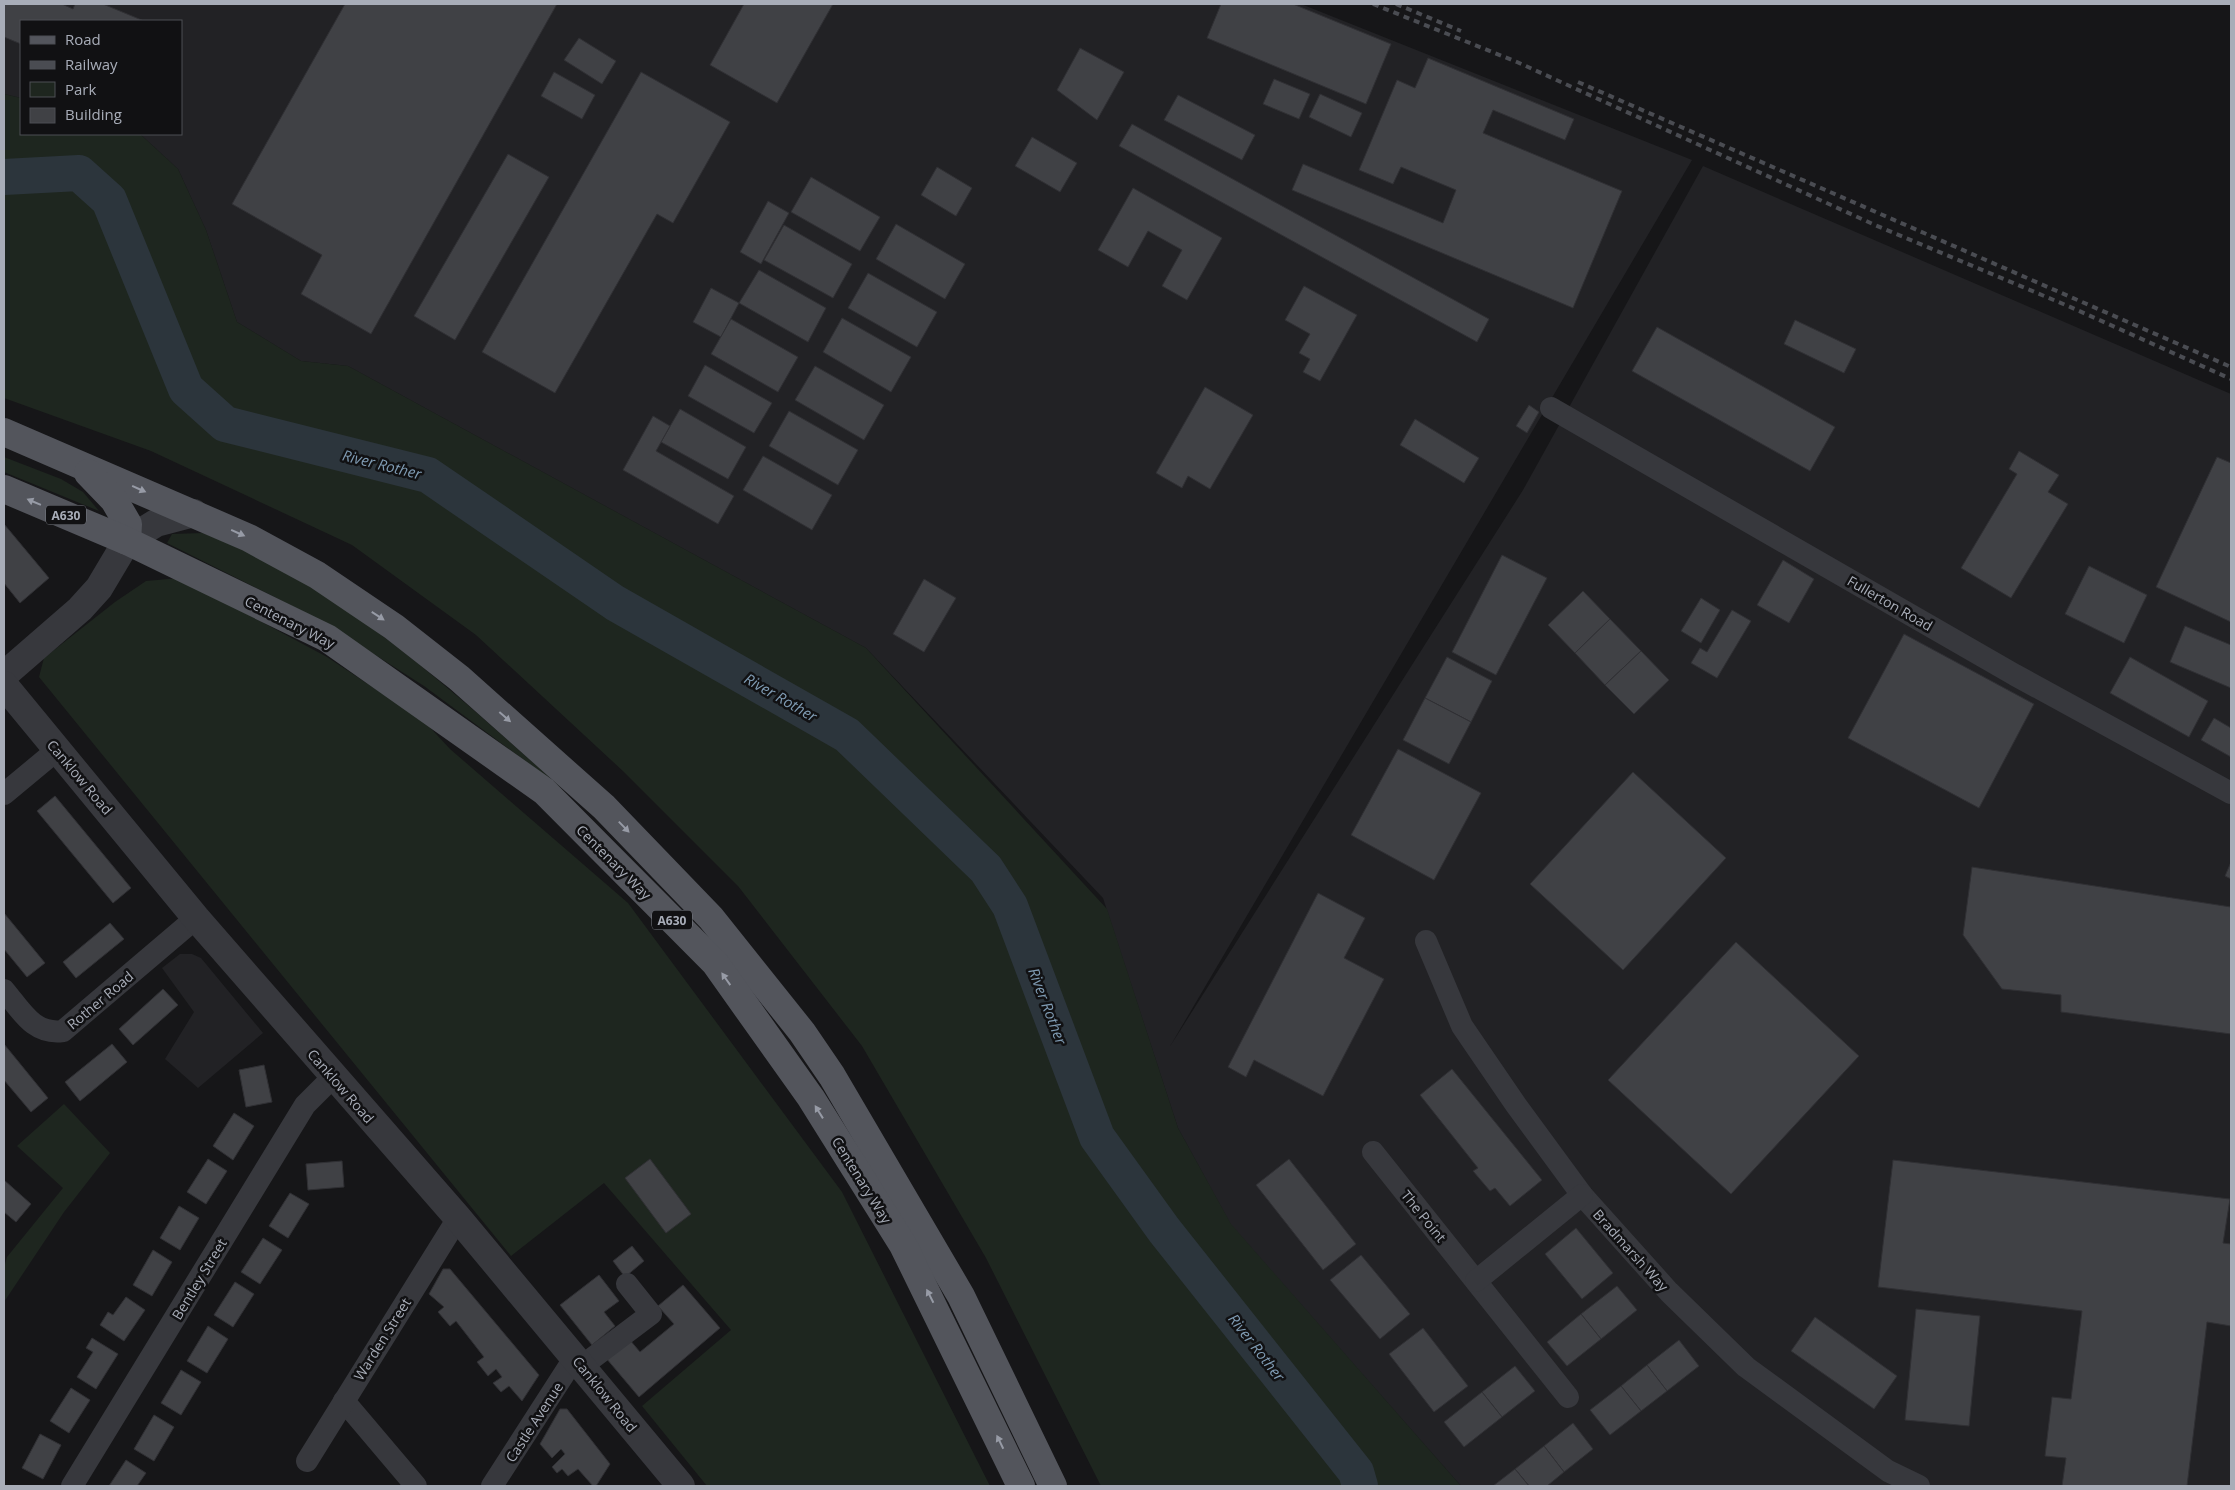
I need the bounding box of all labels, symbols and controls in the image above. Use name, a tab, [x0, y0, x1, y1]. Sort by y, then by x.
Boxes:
legend	[20, 20, 182, 135]
text: Road	[65, 29, 101, 49]
text: Railway	[65, 54, 118, 74]
text: Park	[65, 79, 96, 99]
text: Building	[65, 104, 122, 124]
water label: River Rother	[340, 445, 425, 484]
one-way arrow	[132, 486, 146, 494]
one-way arrow	[27, 497, 41, 505]
road number: A630	[46, 506, 86, 524]
one-way arrow	[231, 529, 245, 537]
street label: Fullerton Road	[1844, 571, 1936, 635]
street label: Centenary Way	[242, 591, 339, 653]
one-way arrow	[371, 611, 384, 620]
water label: River Rother	[741, 668, 822, 726]
one-way arrow	[498, 711, 510, 723]
street label: Canklow Road	[43, 736, 117, 818]
street label: Centenary Way	[572, 820, 656, 904]
one-way arrow	[618, 821, 630, 833]
road number: A630	[652, 910, 692, 930]
water label: River Rother	[1024, 965, 1072, 1048]
street label: Rother Road	[63, 967, 137, 1033]
one-way arrow	[721, 972, 731, 986]
street label: Canklow Road	[304, 1045, 378, 1127]
one-way arrow	[815, 1105, 824, 1118]
street label: Centenary Way	[828, 1133, 897, 1228]
street label: The Point	[1397, 1186, 1451, 1246]
street label: Bradmarsh Way	[1589, 1205, 1674, 1296]
street label: Bentley Street	[167, 1235, 231, 1323]
one-way arrow	[926, 1289, 934, 1303]
street label: Warden Street	[349, 1294, 415, 1384]
water label: River Rother	[1224, 1309, 1290, 1386]
street label: Canklow Road	[569, 1352, 641, 1436]
street label: Castle Avenue	[501, 1378, 567, 1466]
one-way arrow	[996, 1435, 1004, 1449]

